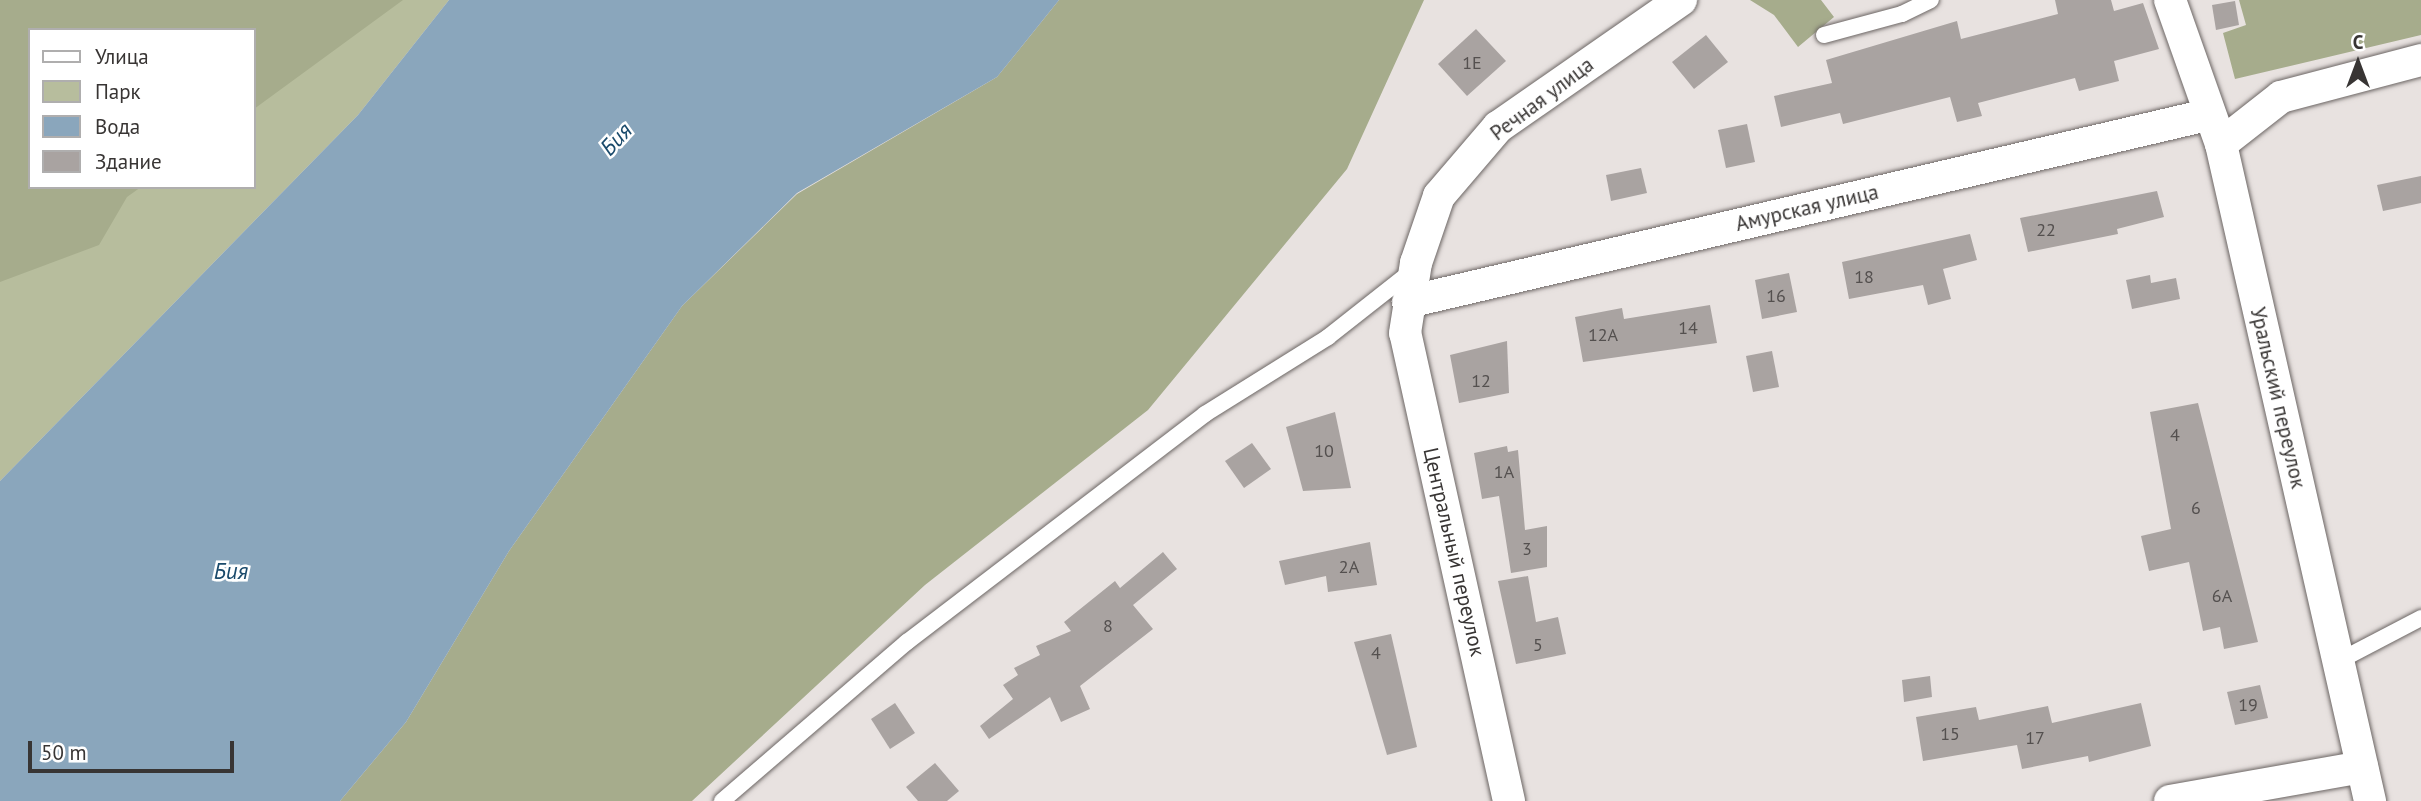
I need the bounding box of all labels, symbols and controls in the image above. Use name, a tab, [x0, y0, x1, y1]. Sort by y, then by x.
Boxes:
legend	[28, 28, 256, 189]
north arrow	[2323, 28, 2393, 98]
text: С	[2353, 30, 2363, 54]
text: Улица	[95, 43, 149, 70]
house number: 1Е	[1462, 52, 1482, 74]
street label: Речная улица	[1485, 52, 1599, 146]
text: Парк	[95, 78, 141, 105]
text: Вода	[95, 113, 140, 140]
water label: Бия	[594, 117, 638, 161]
text: Здание	[95, 148, 162, 175]
street label: Амурская улица	[1733, 179, 1881, 237]
house number: 22	[2036, 219, 2056, 241]
house number: 18	[1854, 266, 1874, 288]
house number: 16	[1766, 285, 1786, 307]
street label: Уральский переулок	[2245, 305, 2311, 491]
house number: 14	[1678, 317, 1698, 339]
house number: 12А	[1588, 324, 1618, 346]
house number: 12	[1471, 370, 1491, 392]
house number: 4	[2170, 424, 2180, 446]
house number: 10	[1314, 440, 1334, 462]
street label: Центральный переулок	[1418, 445, 1490, 659]
house number: 1А	[1494, 461, 1514, 483]
house number: 6	[2191, 497, 2201, 519]
house number: 3	[1522, 538, 1532, 560]
house number: 2А	[1339, 556, 1359, 578]
water label: Бия	[214, 557, 248, 585]
house number: 6А	[2212, 585, 2232, 607]
house number: 8	[1103, 615, 1113, 637]
house number: 5	[1533, 634, 1543, 656]
house number: 4	[1371, 642, 1381, 664]
house number: 19	[2238, 694, 2258, 716]
house number: 15	[1940, 723, 1960, 745]
house number: 17	[2025, 727, 2045, 749]
scale bar	[32, 728, 238, 772]
text: 50 m	[41, 739, 87, 766]

